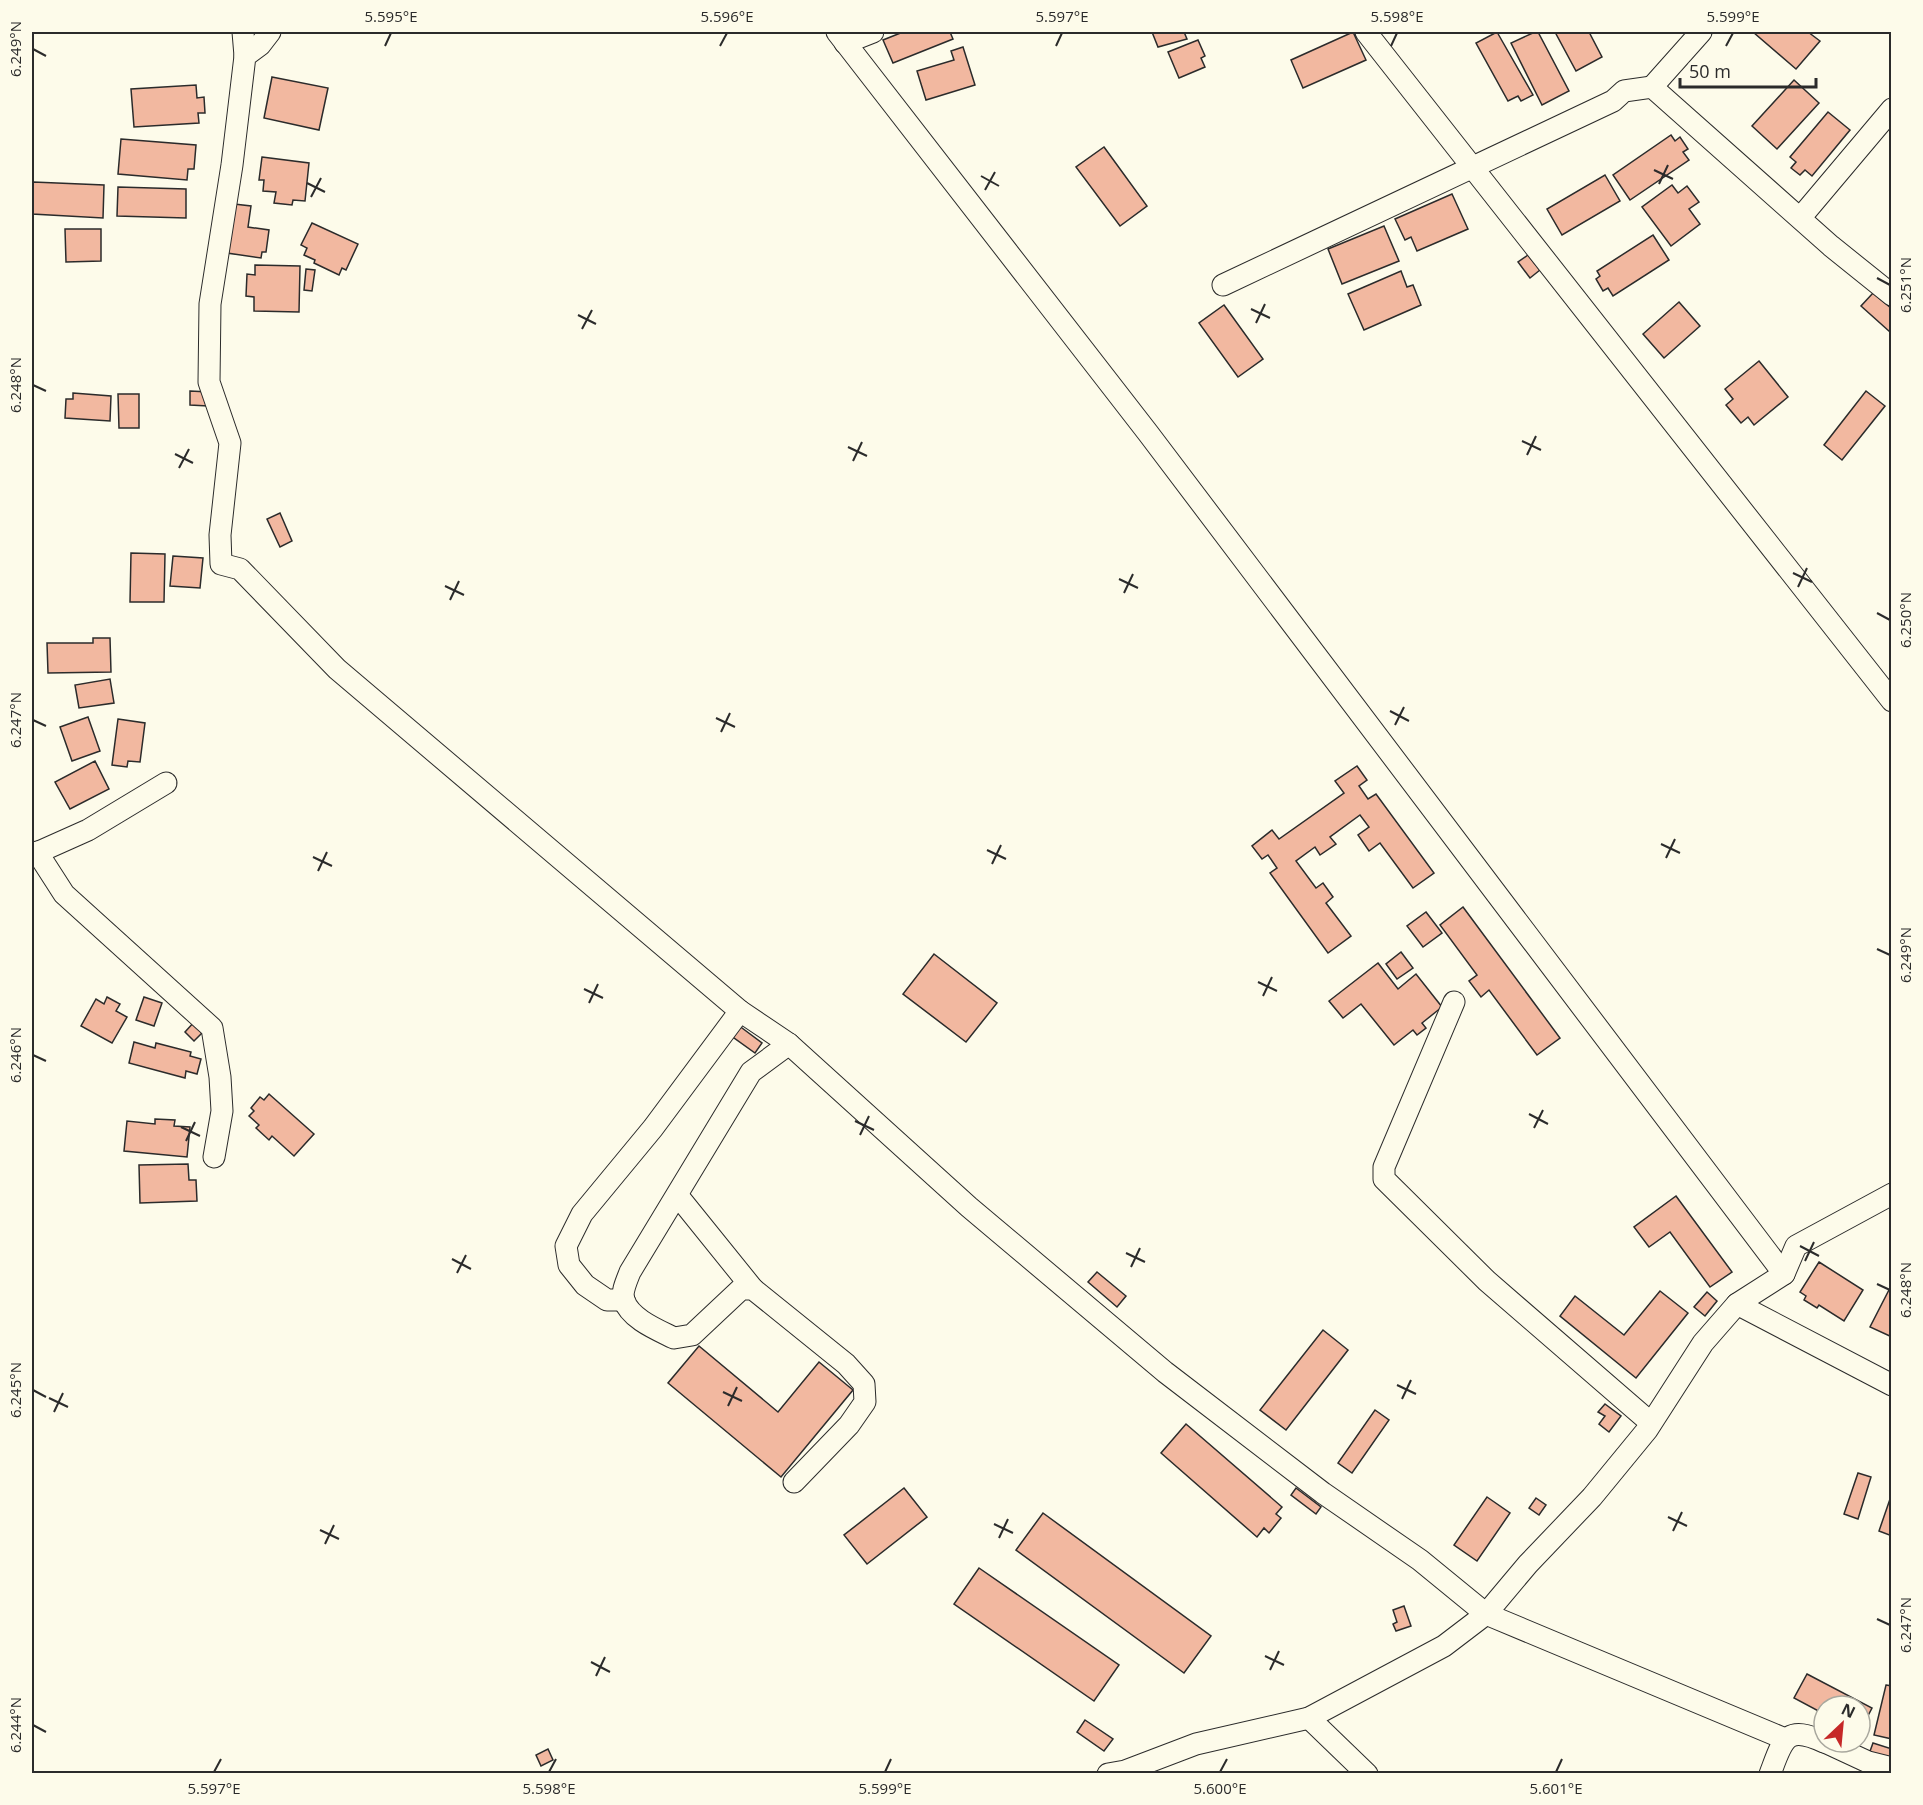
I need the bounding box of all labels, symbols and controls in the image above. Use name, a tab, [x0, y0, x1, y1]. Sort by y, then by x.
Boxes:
text: 5.595°E	[364, 6, 418, 26]
text: 5.596°E	[700, 6, 754, 26]
text: 5.597°E	[1035, 6, 1089, 26]
text: 5.598°E	[1370, 6, 1424, 26]
text: 5.599°E	[1706, 6, 1760, 26]
text: 6.249°N	[5, 21, 25, 77]
scale bar	[1680, 51, 1816, 89]
text: 50 m	[1689, 59, 1731, 83]
text: 6.251°N	[1895, 257, 1915, 313]
text: 6.248°N	[5, 357, 25, 413]
text: 6.250°N	[1895, 592, 1915, 648]
text: 6.247°N	[5, 692, 25, 748]
text: 6.249°N	[1895, 927, 1915, 983]
text: 6.246°N	[5, 1027, 25, 1083]
text: 6.248°N	[1895, 1262, 1915, 1318]
text: 6.245°N	[5, 1362, 25, 1418]
text: 6.247°N	[1895, 1597, 1915, 1653]
north arrow	[1812, 1694, 1872, 1754]
text: 6.244°N	[5, 1697, 25, 1753]
text: N	[1838, 1698, 1859, 1723]
text: 5.597°E	[187, 1778, 241, 1798]
text: 5.598°E	[522, 1778, 576, 1798]
text: 5.599°E	[858, 1778, 912, 1798]
text: 5.600°E	[1193, 1778, 1247, 1798]
text: 5.601°E	[1529, 1778, 1583, 1798]

